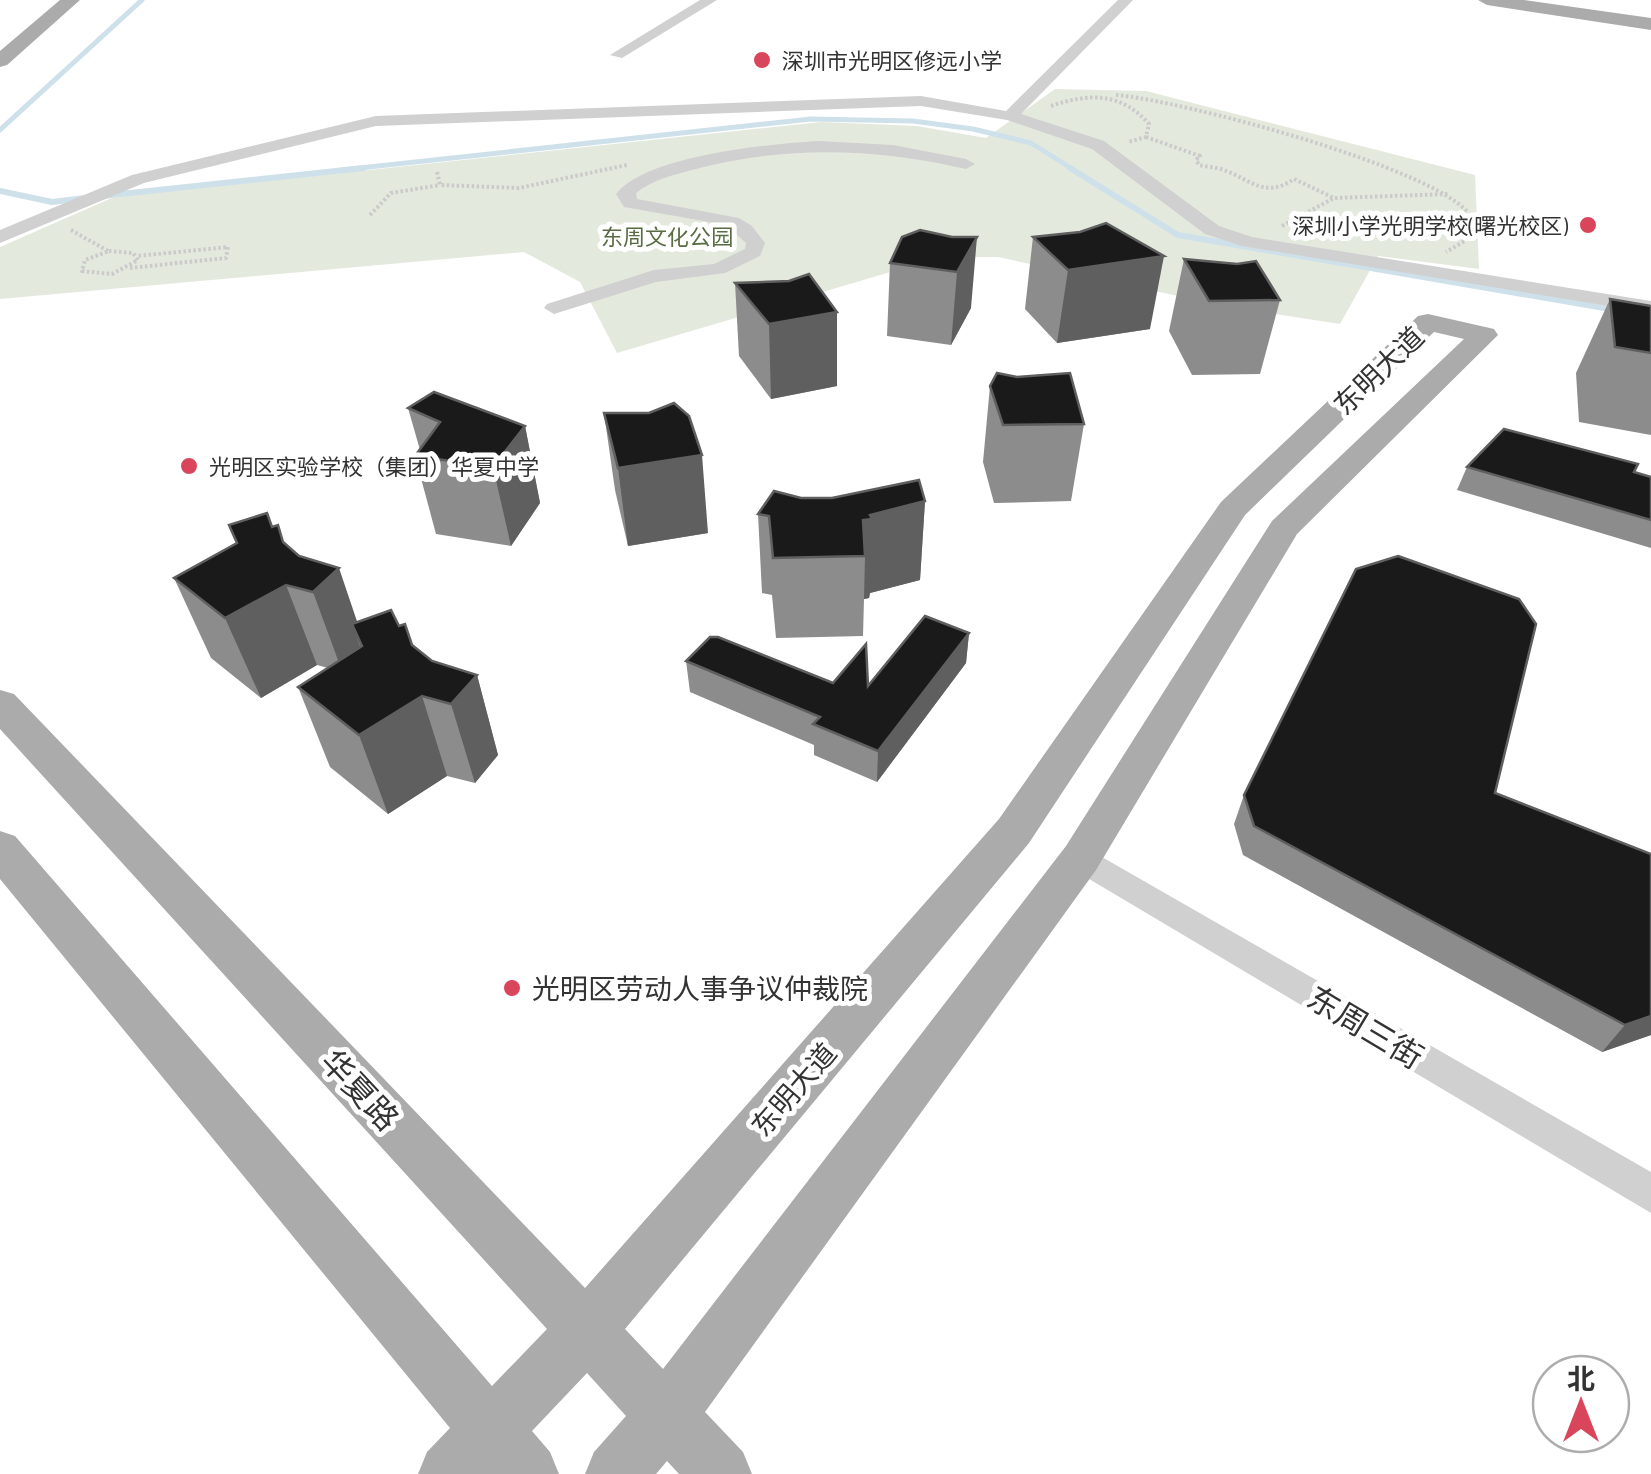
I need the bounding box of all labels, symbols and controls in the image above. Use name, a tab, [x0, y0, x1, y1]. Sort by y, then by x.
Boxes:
place label: 深圳市光明区修远小学	[782, 47, 1002, 73]
marker: 深圳市光明区修远小学	[751, 49, 773, 71]
place label: 深圳小学光明学校(曙光校区)	[1293, 212, 1568, 238]
marker: 深圳小学光明学校(曙光校区)	[1577, 214, 1599, 236]
park label: 东周文化公园	[601, 223, 733, 249]
street label: 东明大道	[1326, 319, 1430, 421]
place label: 光明区实验学校（集团）华夏中学	[209, 453, 539, 479]
marker: 光明区实验学校（集团）华夏中学	[178, 455, 200, 477]
place label: 光明区劳动人事争议仲裁院	[532, 971, 868, 1005]
marker: 光明区劳动人事争议仲裁院	[501, 977, 523, 999]
street label: 东周三街	[1301, 977, 1431, 1075]
street label: 东明大道	[743, 1036, 843, 1142]
street label: 华夏路	[314, 1041, 408, 1137]
north arrow	[1531, 1354, 1631, 1454]
text: 北	[1567, 1361, 1595, 1395]

